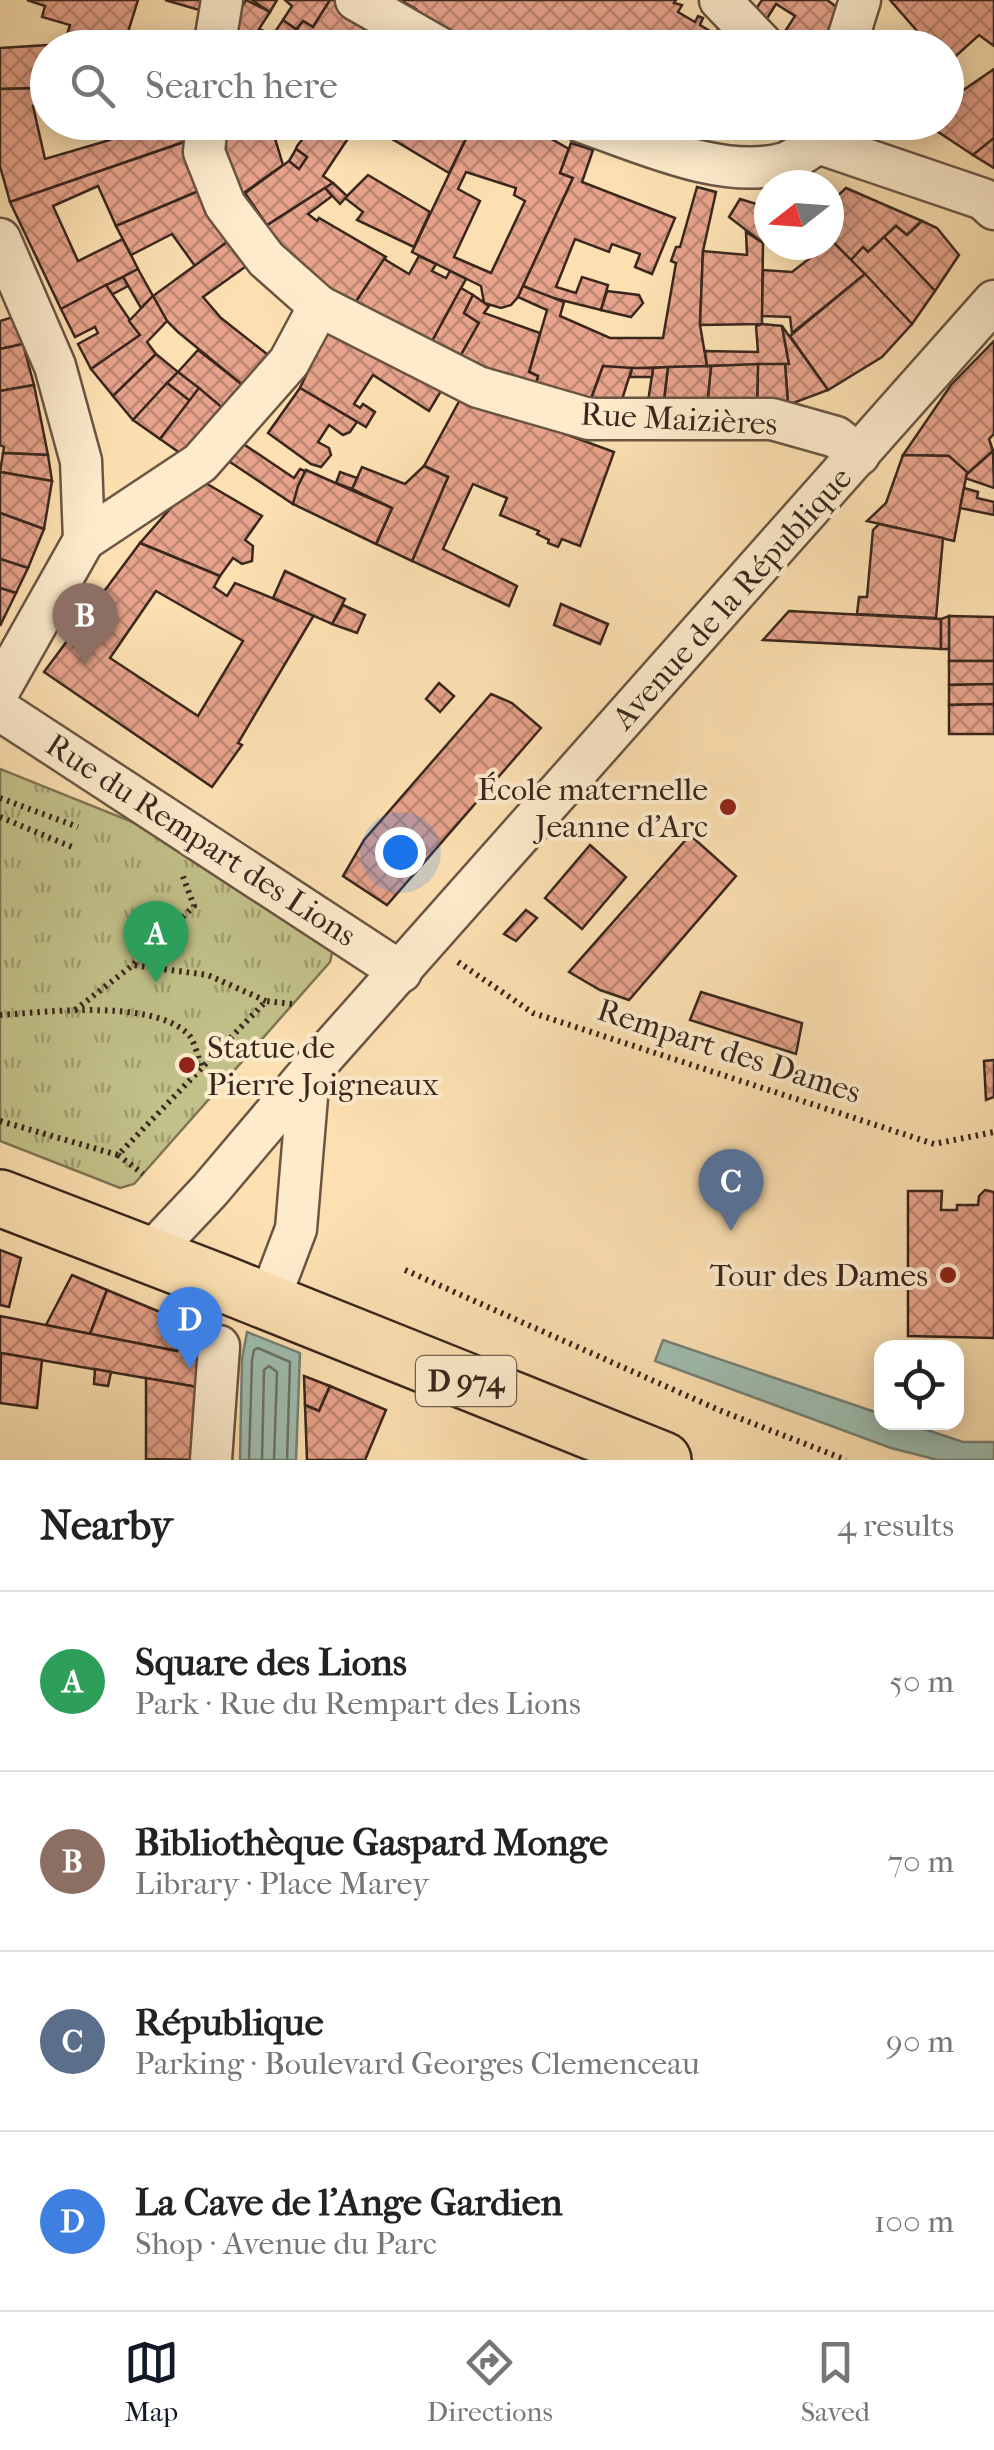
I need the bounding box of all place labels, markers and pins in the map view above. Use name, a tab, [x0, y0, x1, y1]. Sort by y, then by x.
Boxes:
pin: B	[52, 582, 118, 665]
place label: École maternelle Jeanne d'Arc	[477, 771, 708, 845]
marker: École maternelle Jeanne d'Arc	[717, 796, 739, 818]
pin: A	[124, 900, 188, 983]
place label: Statue de Pierre Joigneaux	[207, 1029, 439, 1103]
marker: Statue de Pierre Joigneaux	[176, 1054, 198, 1076]
pin: C	[698, 1148, 764, 1231]
place label: Tour des Dames	[710, 1257, 928, 1294]
marker: Tour des Dames	[937, 1264, 959, 1286]
pin: D	[158, 1286, 222, 1369]

